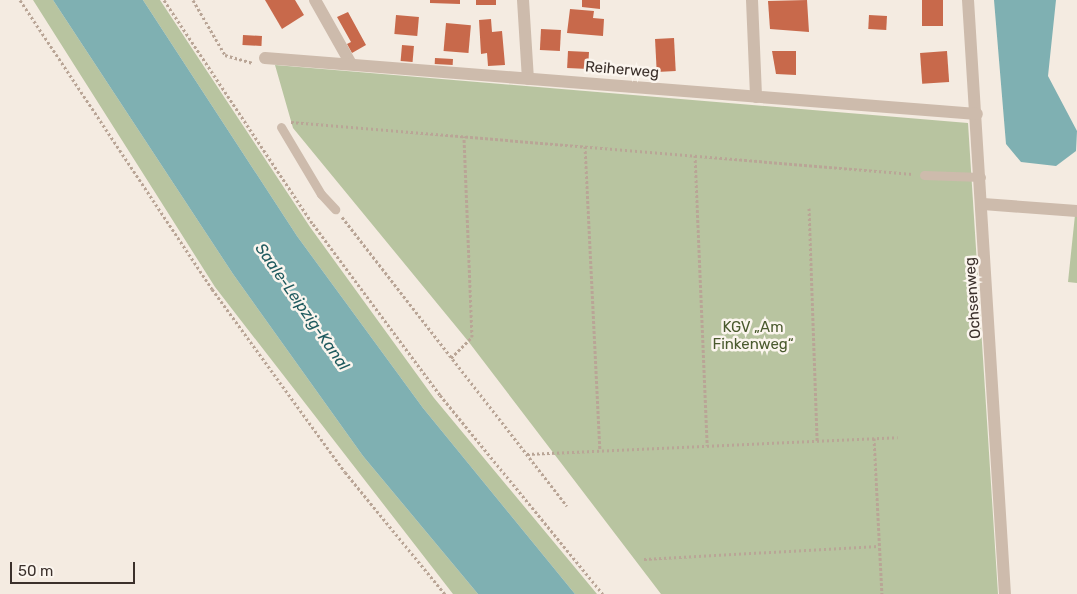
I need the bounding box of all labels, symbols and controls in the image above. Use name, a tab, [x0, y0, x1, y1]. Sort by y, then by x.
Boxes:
street label: Reiherweg	[584, 58, 660, 82]
water label: Saale-Leipzig-Kanal	[251, 240, 353, 374]
street label: Ochsenweg	[961, 257, 985, 339]
park label: KGV „Am Finkenweg“	[712, 318, 794, 353]
scale bar	[12, 552, 138, 584]
text: 50 m	[18, 562, 53, 580]

